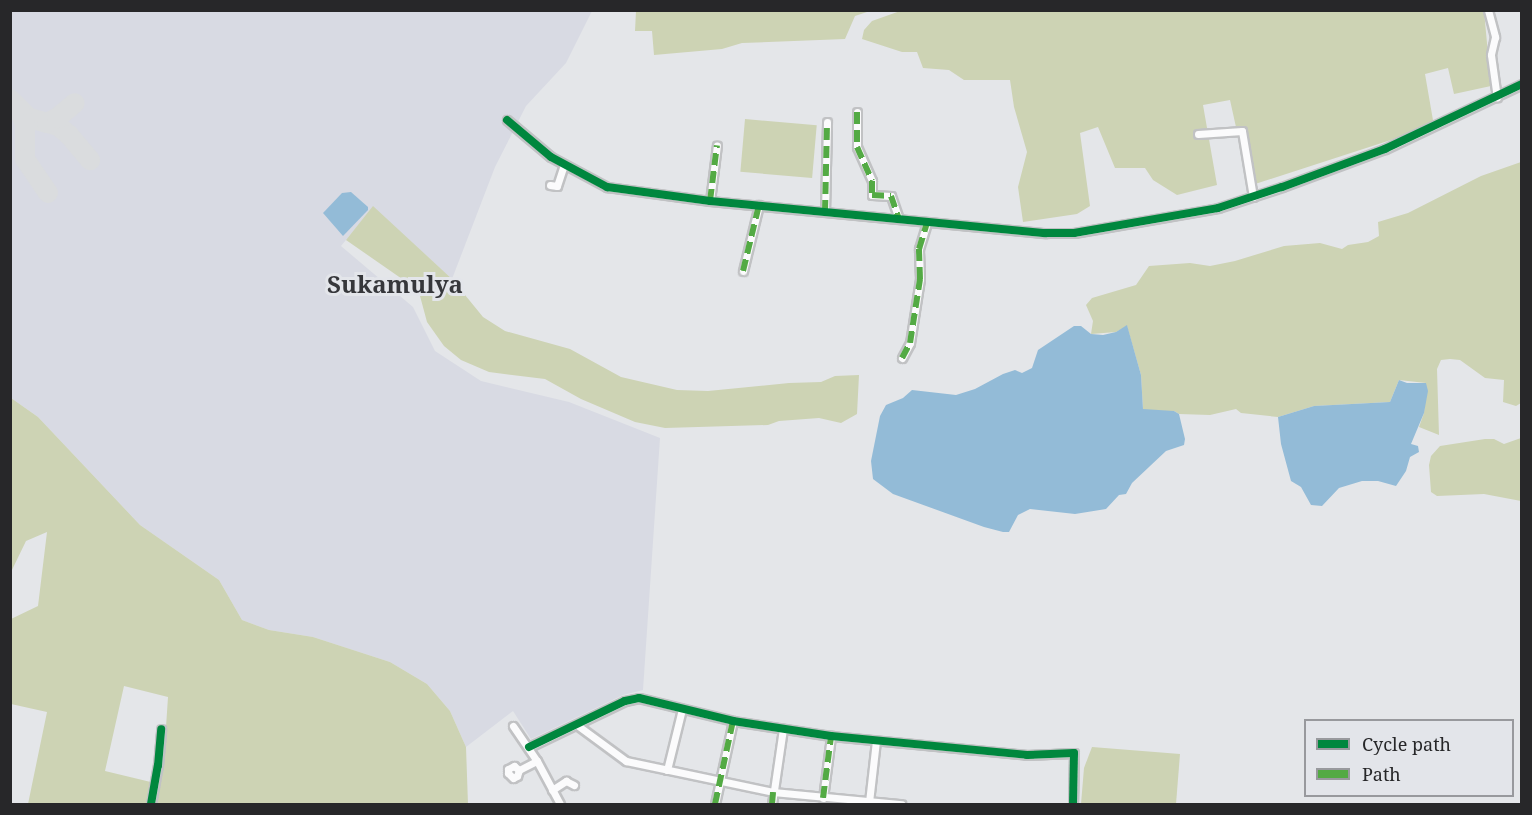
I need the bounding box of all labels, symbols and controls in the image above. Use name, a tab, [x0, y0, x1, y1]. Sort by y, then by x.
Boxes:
district label: Sukamulya	[327, 270, 463, 298]
legend	[1304, 719, 1514, 797]
text: Cycle path	[1362, 732, 1451, 756]
text: Path	[1362, 762, 1401, 786]

